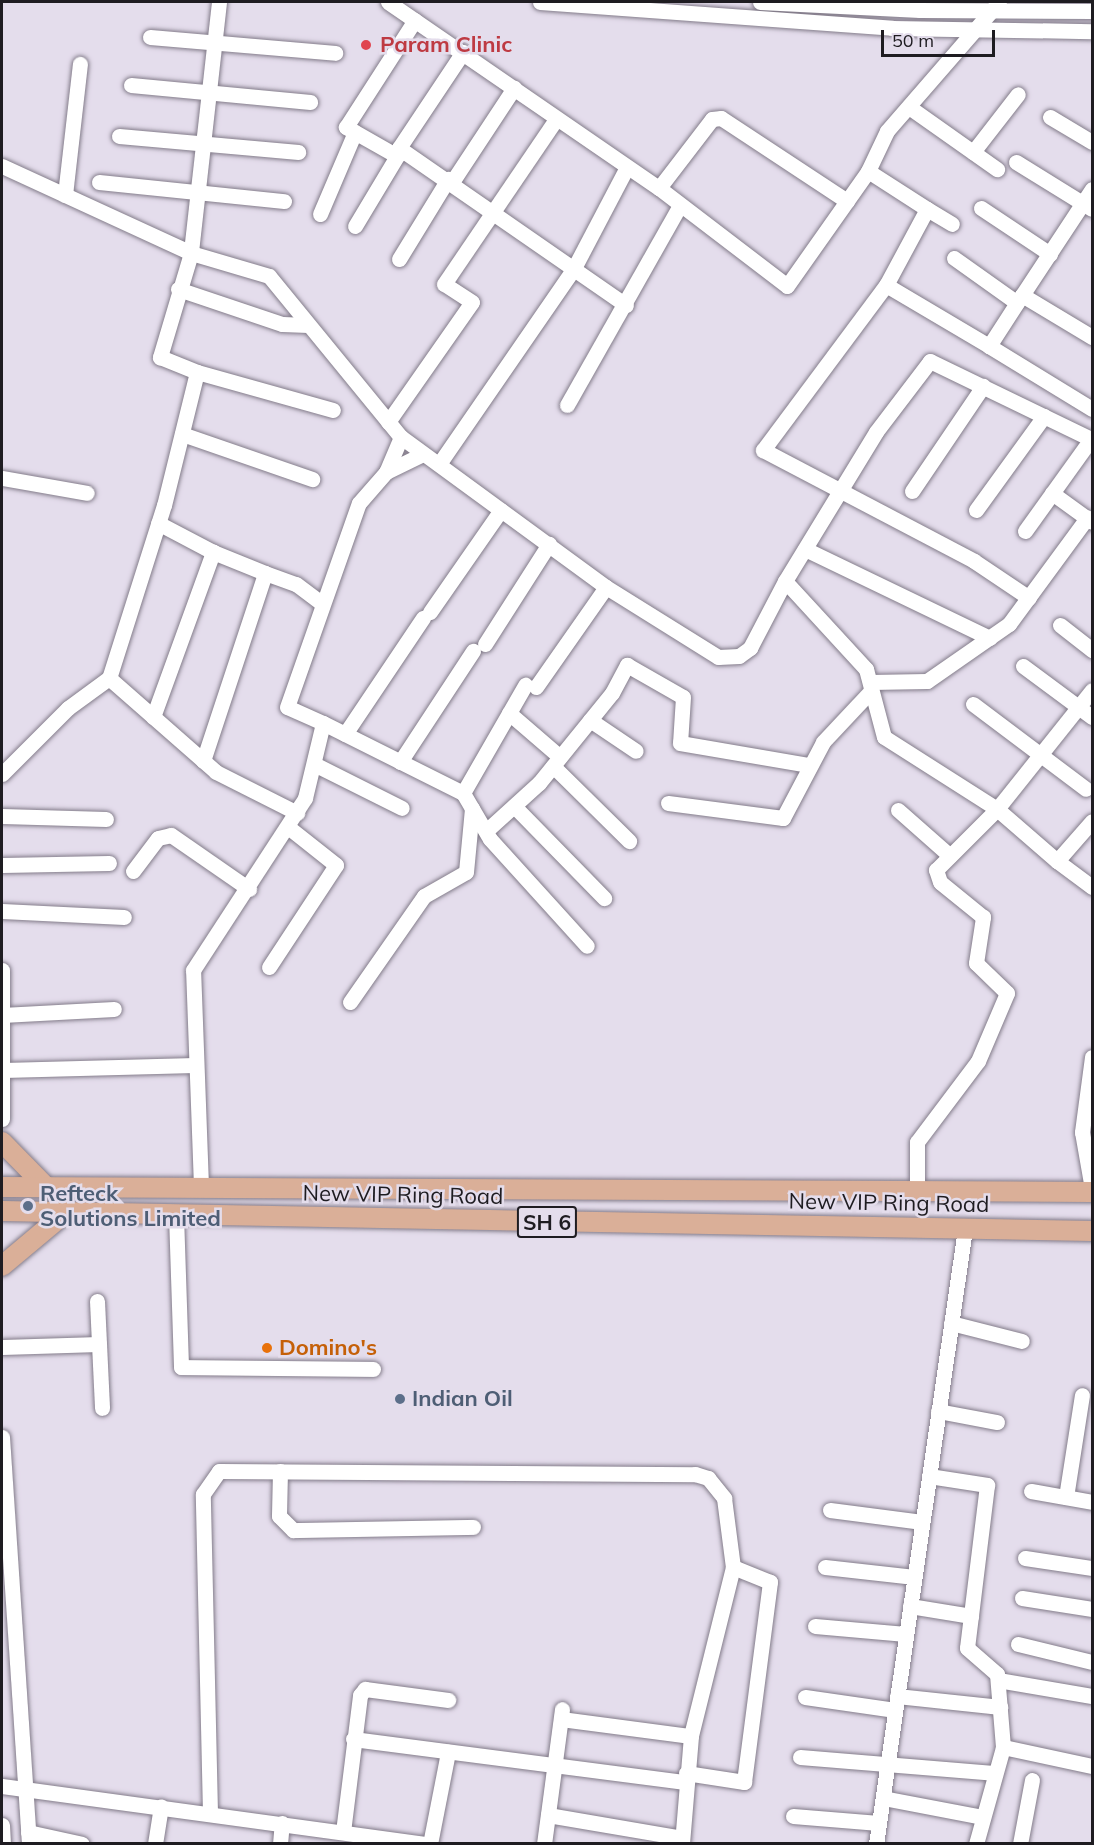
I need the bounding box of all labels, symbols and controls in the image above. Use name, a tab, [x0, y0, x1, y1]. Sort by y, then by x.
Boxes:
scale bar	[884, 18, 998, 56]
text: 50 m	[892, 29, 934, 52]
place label: Param Clinic	[380, 32, 512, 58]
marker: Param Clinic	[357, 36, 375, 54]
place label: Refteck Solutions Limited	[40, 1180, 221, 1232]
street label: New VIP Ring Road	[303, 1180, 503, 1210]
street label: New VIP Ring Road	[789, 1188, 989, 1218]
marker: Refteck Solutions Limited	[21, 1199, 35, 1213]
road number: SH 6	[516, 1204, 578, 1240]
place label: Domino's	[279, 1335, 377, 1361]
marker: Domino's	[260, 1341, 274, 1355]
place label: Indian Oil	[412, 1386, 513, 1412]
marker: Indian Oil	[393, 1392, 407, 1406]

